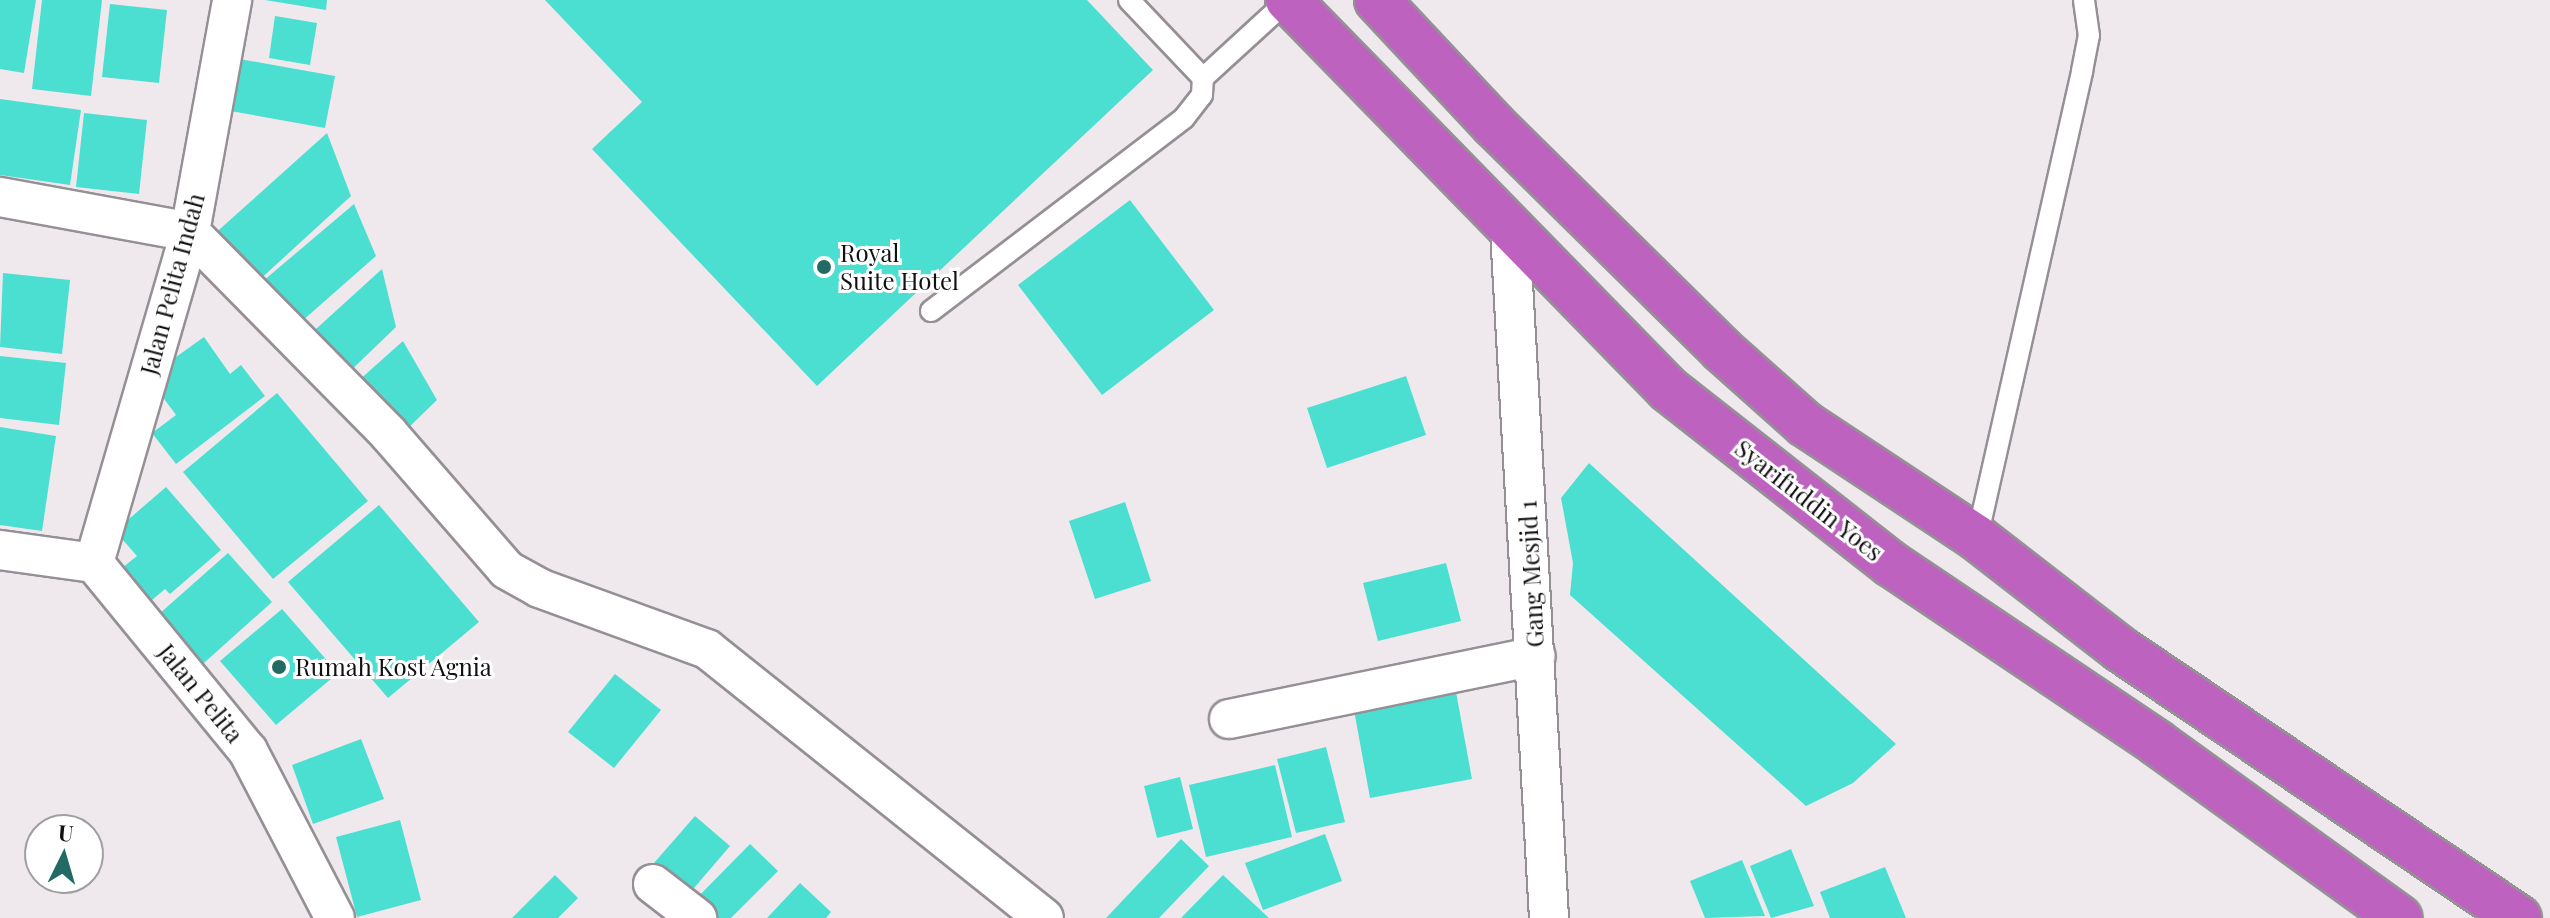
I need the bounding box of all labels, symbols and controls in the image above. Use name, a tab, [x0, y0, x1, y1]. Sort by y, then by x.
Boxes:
street label: Jalan Pelita Indah	[134, 190, 210, 378]
place label: Royal Suite Hotel	[840, 239, 959, 295]
marker: Royal Suite Hotel	[815, 258, 833, 276]
street label: Syarifuddin Yoes	[1729, 433, 1889, 567]
street label: Gang Mesjid 1	[1513, 500, 1549, 648]
street label: Jalan Pelita	[152, 638, 250, 748]
place label: Rumah Kost Agnia	[295, 653, 493, 681]
marker: Rumah Kost Agnia	[270, 658, 288, 676]
north arrow	[24, 814, 104, 894]
text: U	[57, 816, 75, 848]

